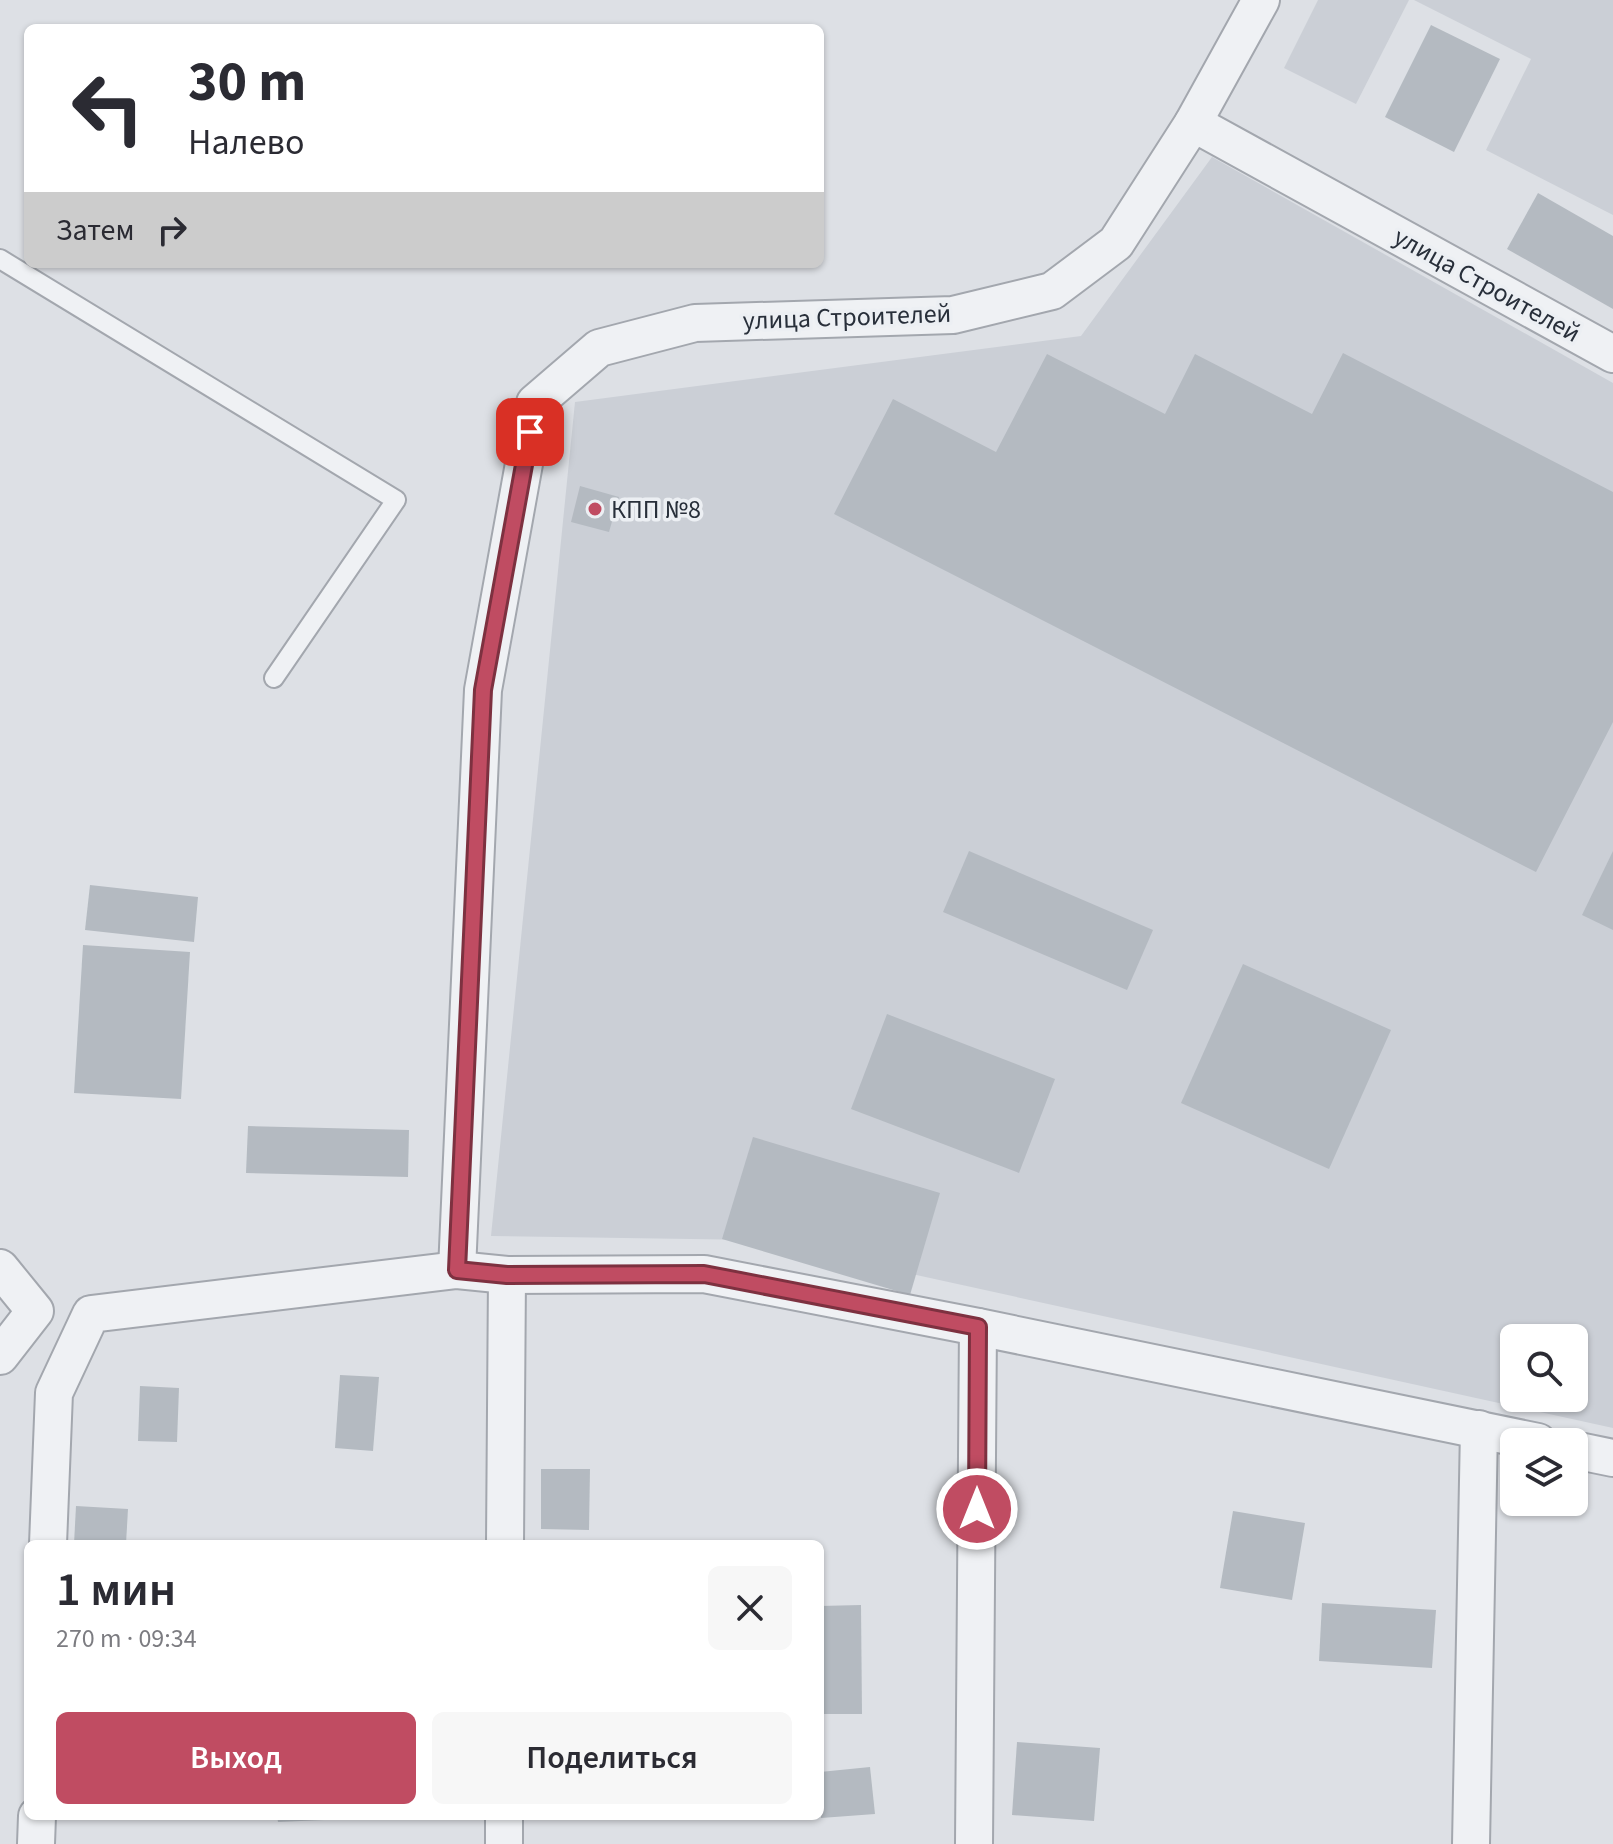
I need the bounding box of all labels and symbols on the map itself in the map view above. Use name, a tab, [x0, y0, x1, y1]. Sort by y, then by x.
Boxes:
street label: улица Строителей	[1387, 218, 1587, 352]
street label: улица Строителей	[742, 295, 952, 339]
pin	[496, 398, 564, 466]
place label: КПП №8	[611, 491, 701, 528]
marker: КПП №8	[586, 500, 604, 518]
position arrow	[935, 1467, 1019, 1551]

